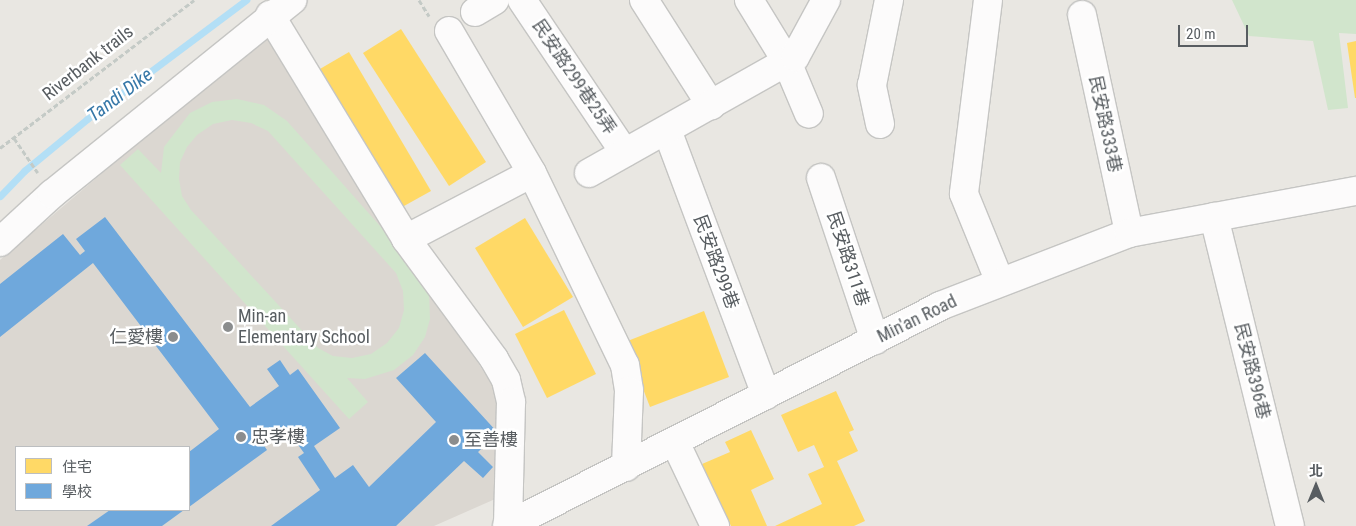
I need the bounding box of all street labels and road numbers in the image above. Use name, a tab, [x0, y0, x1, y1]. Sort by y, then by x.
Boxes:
street label: 民安路299巷25弄	[527, 15, 621, 139]
street label: Riverbank trails	[38, 21, 138, 105]
street label: 民安路333巷	[1084, 74, 1126, 174]
street label: 民安路311巷	[822, 209, 874, 309]
street label: 民安路299巷	[689, 212, 743, 312]
street label: Min'an Road	[874, 290, 960, 348]
street label: 民安路396巷	[1230, 321, 1274, 421]

